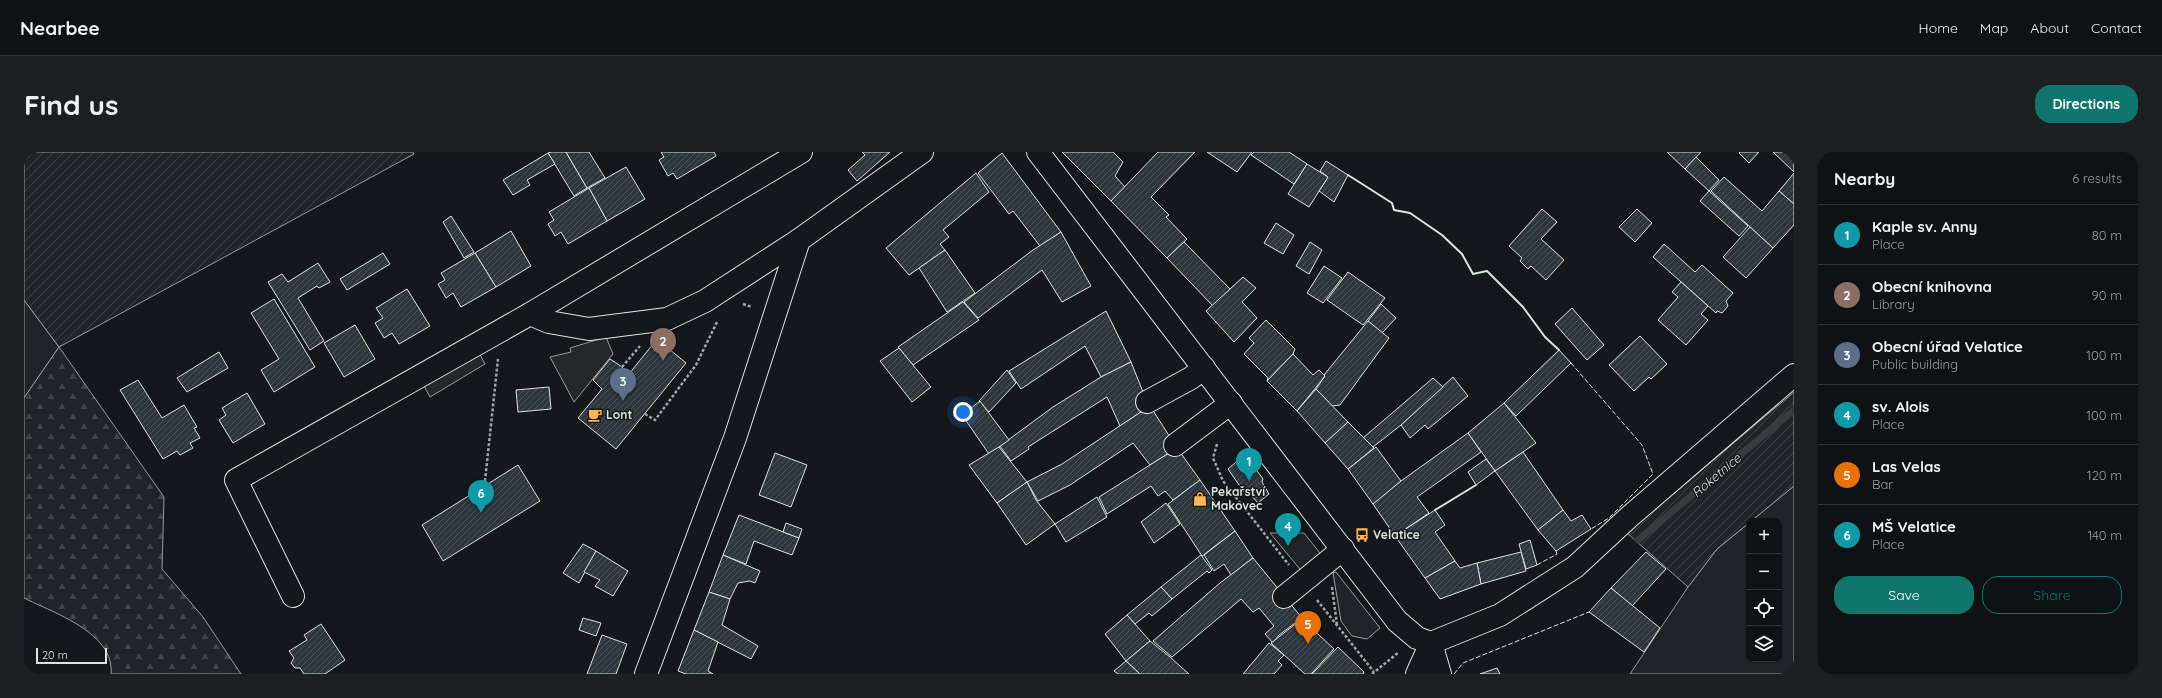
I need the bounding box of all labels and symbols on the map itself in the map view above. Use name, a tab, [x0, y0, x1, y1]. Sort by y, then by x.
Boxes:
pin: 2	[650, 328, 676, 361]
pin: 3	[610, 368, 636, 401]
your location	[953, 402, 973, 422]
cafe icon: Lont	[587, 407, 603, 423]
place label: Lont	[606, 407, 632, 422]
pin: 1	[1236, 448, 1262, 481]
water label: Roketnice	[1688, 449, 1744, 500]
pin: 6	[468, 480, 494, 513]
place label: Pekařství Makovec	[1211, 484, 1266, 513]
shop icon: Pekařství Makovec	[1192, 491, 1208, 507]
pin: 4	[1275, 513, 1301, 546]
bus stop icon: Velatice	[1354, 527, 1370, 543]
place label: Velatice	[1373, 527, 1420, 542]
pin: 5	[1295, 611, 1321, 644]
scale bar	[36, 646, 107, 665]

